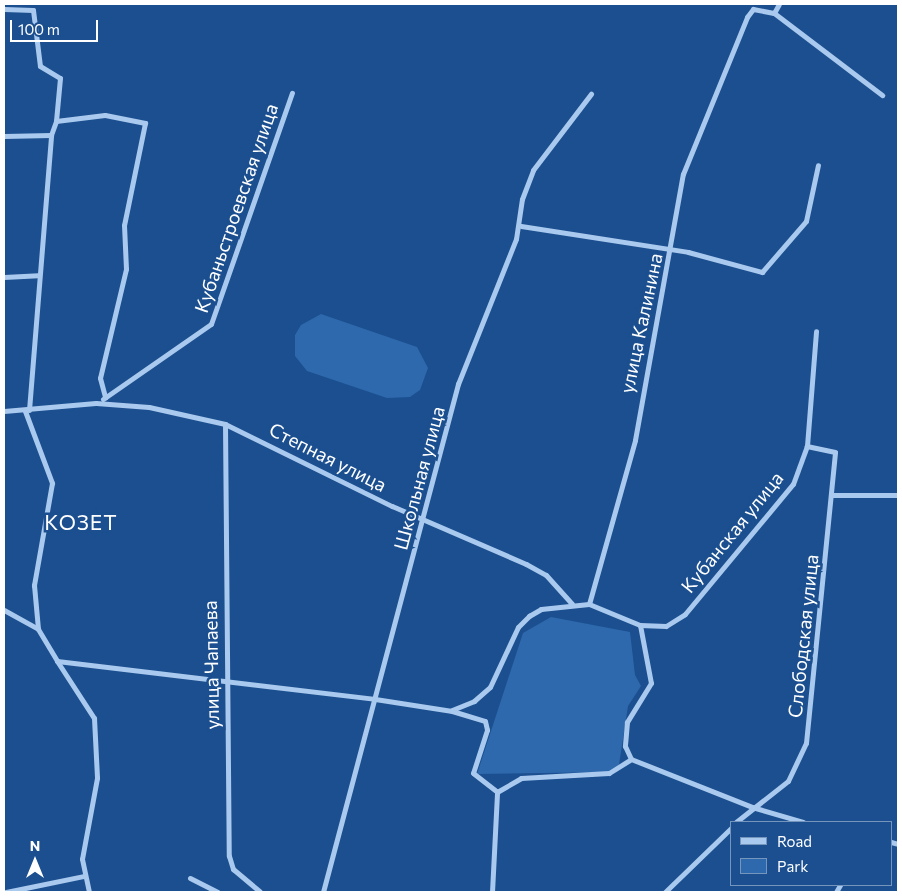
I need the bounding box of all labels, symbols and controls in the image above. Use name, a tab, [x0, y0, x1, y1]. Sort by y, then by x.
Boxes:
scale bar	[12, 10, 100, 42]
text: 100 m	[18, 20, 60, 38]
street label: Кубаньстроевская улица	[189, 100, 283, 316]
street label: улица Калинина	[615, 251, 667, 395]
street label: Школьная улица	[389, 404, 449, 552]
street label: Степная улица	[266, 418, 390, 496]
street label: Кубанская улица	[676, 467, 788, 597]
district label: КОЗЕТ	[44, 509, 118, 535]
street label: Слободская улица	[783, 553, 823, 719]
street label: улица Чапаева	[198, 600, 224, 730]
legend	[730, 821, 892, 886]
text: Road	[777, 832, 812, 850]
north arrow	[10, 836, 60, 886]
text: N	[30, 837, 40, 854]
text: Park	[777, 857, 808, 875]

